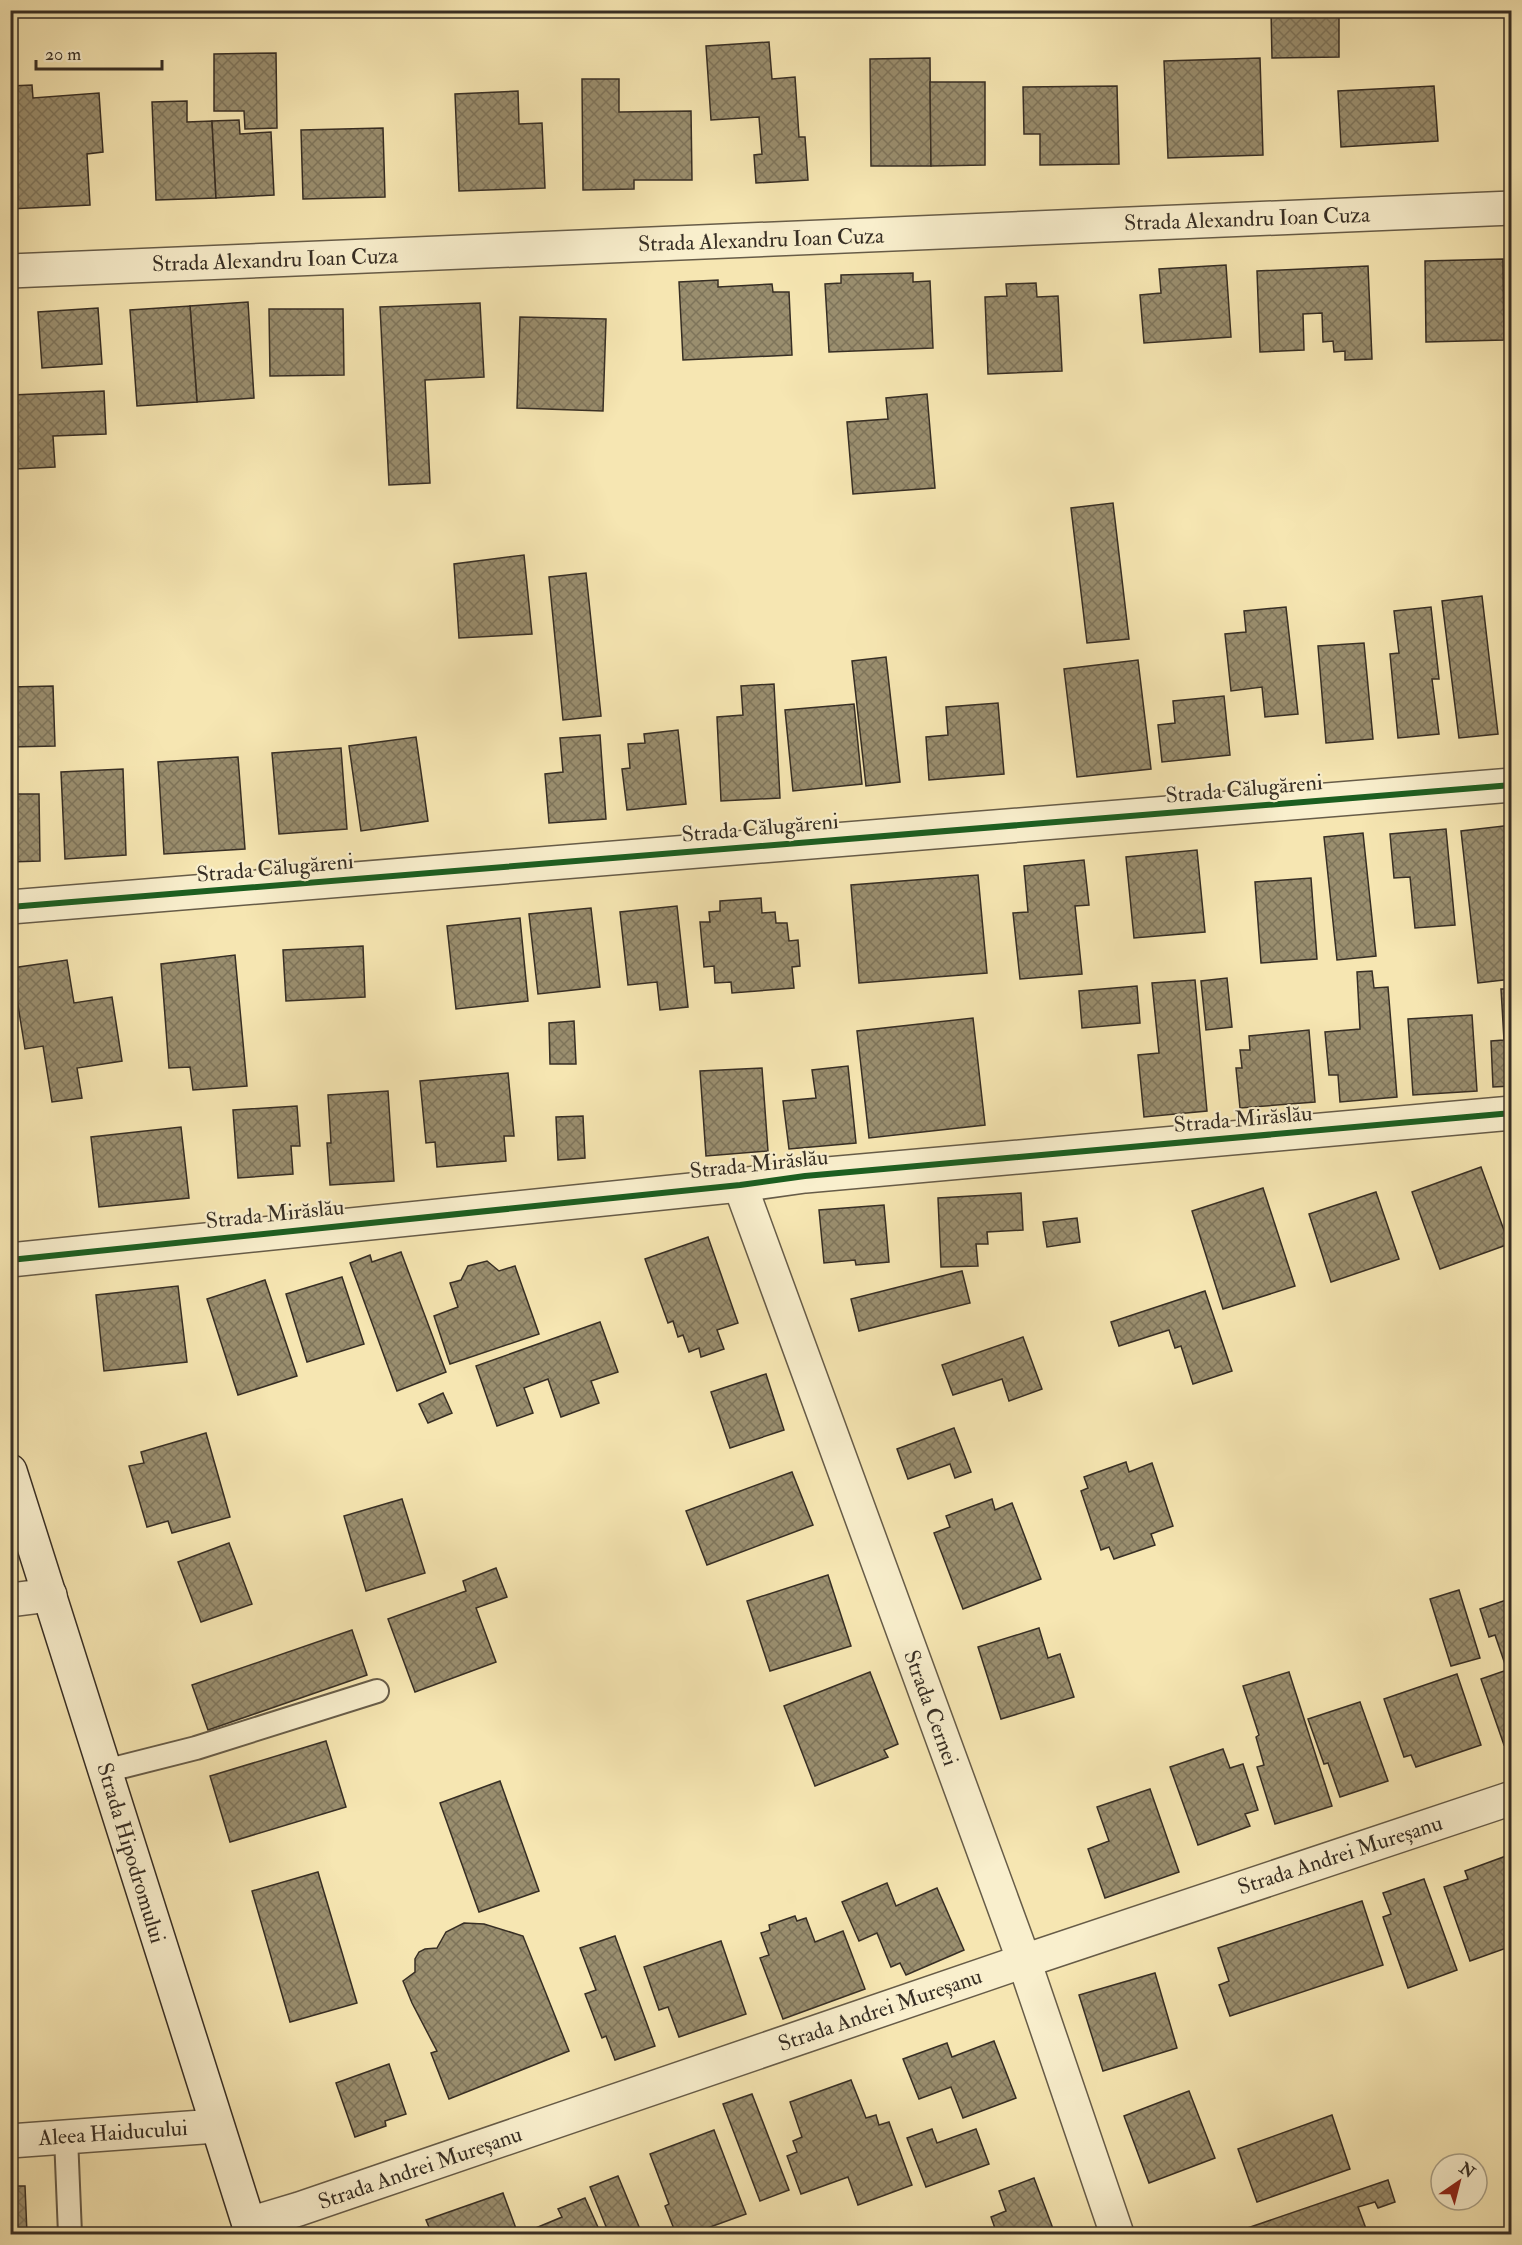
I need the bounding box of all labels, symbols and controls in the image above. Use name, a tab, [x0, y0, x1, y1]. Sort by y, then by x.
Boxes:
scale bar	[36, 33, 162, 71]
text: 20 m	[45, 43, 81, 66]
street label: Strada Alexandru Ioan Cuza	[1123, 201, 1371, 237]
street label: Strada Alexandru Ioan Cuza	[637, 222, 885, 258]
street label: Strada Alexandru Ioan Cuza	[151, 242, 399, 278]
street label: Strada Călugăreni	[1164, 768, 1324, 810]
street label: Strada Călugăreni	[680, 807, 840, 849]
street label: Strada Călugăreni	[195, 847, 355, 889]
street label: Strada Mirăslău	[1173, 1099, 1313, 1139]
street label: Strada Mirăslău	[688, 1143, 830, 1185]
street label: Strada Mirăslău	[204, 1193, 346, 1235]
street label: Strada Cernei	[897, 1646, 965, 1770]
street label: Strada Hipodromului	[89, 1759, 172, 1947]
street label: Strada Andrei Mureșanu	[1234, 1809, 1446, 1901]
street label: Strada Andrei Mureșanu	[774, 1962, 986, 2058]
street label: Aleea Haiducului	[36, 2114, 189, 2152]
street label: Strada Andrei Mureșanu	[314, 2120, 526, 2216]
north arrow	[1429, 2152, 1489, 2212]
text: N	[1455, 2158, 1479, 2183]

